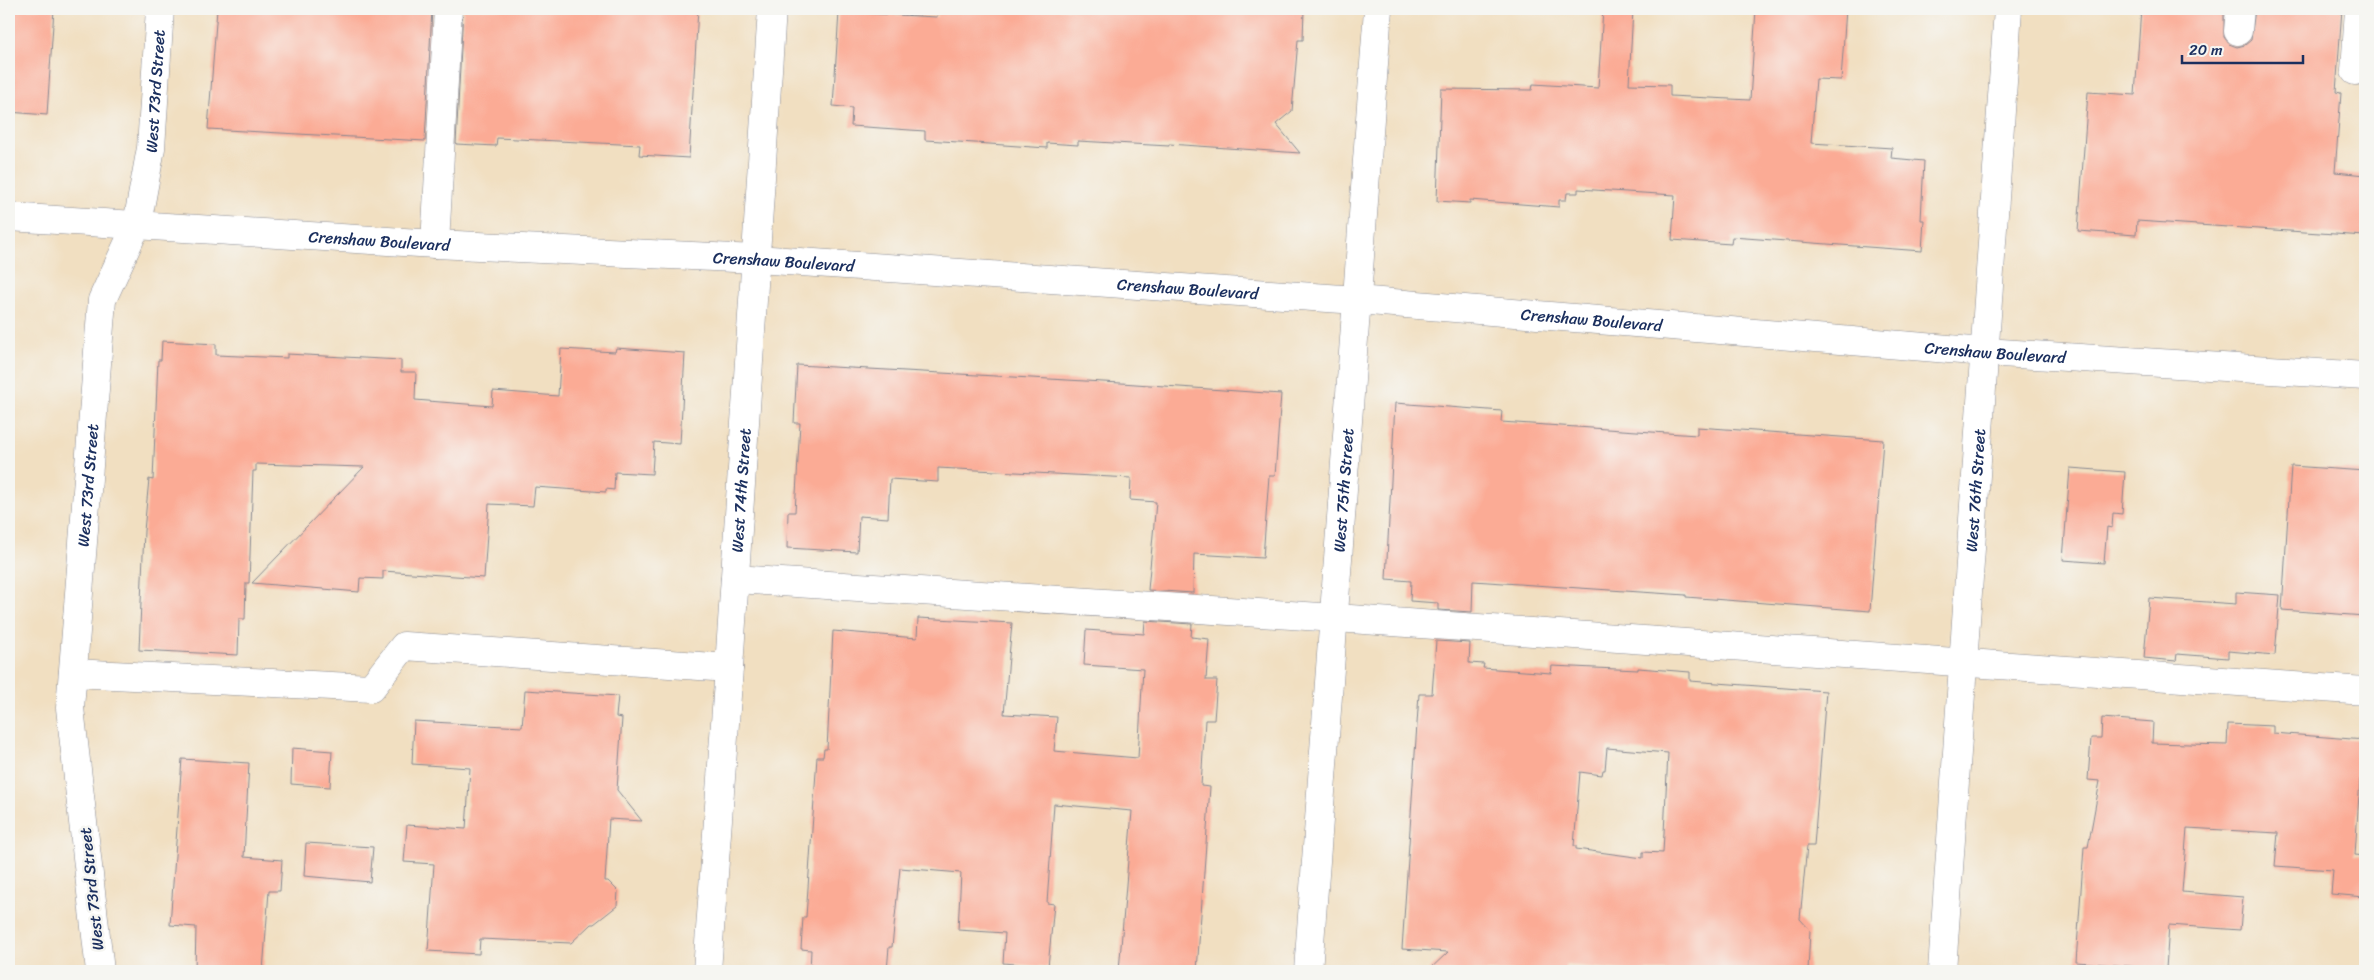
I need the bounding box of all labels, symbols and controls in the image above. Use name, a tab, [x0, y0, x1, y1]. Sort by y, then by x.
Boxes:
street label: West 73rd Street	[137, 29, 174, 154]
scale bar	[2182, 32, 2303, 64]
text: 20 m	[2189, 37, 2223, 63]
street label: Crenshaw Boulevard	[308, 222, 452, 260]
street label: Crenshaw Boulevard	[712, 243, 857, 281]
street label: Crenshaw Boulevard	[1116, 270, 1261, 308]
street label: Crenshaw Boulevard	[1520, 300, 1665, 340]
street label: Crenshaw Boulevard	[1923, 333, 2068, 372]
street label: West 73rd Street	[69, 423, 107, 548]
street label: West 74th Street	[723, 427, 760, 553]
street label: West 75th Street	[1325, 427, 1362, 553]
street label: West 76th Street	[1957, 428, 1994, 553]
street label: West 73rd Street	[71, 826, 112, 952]

